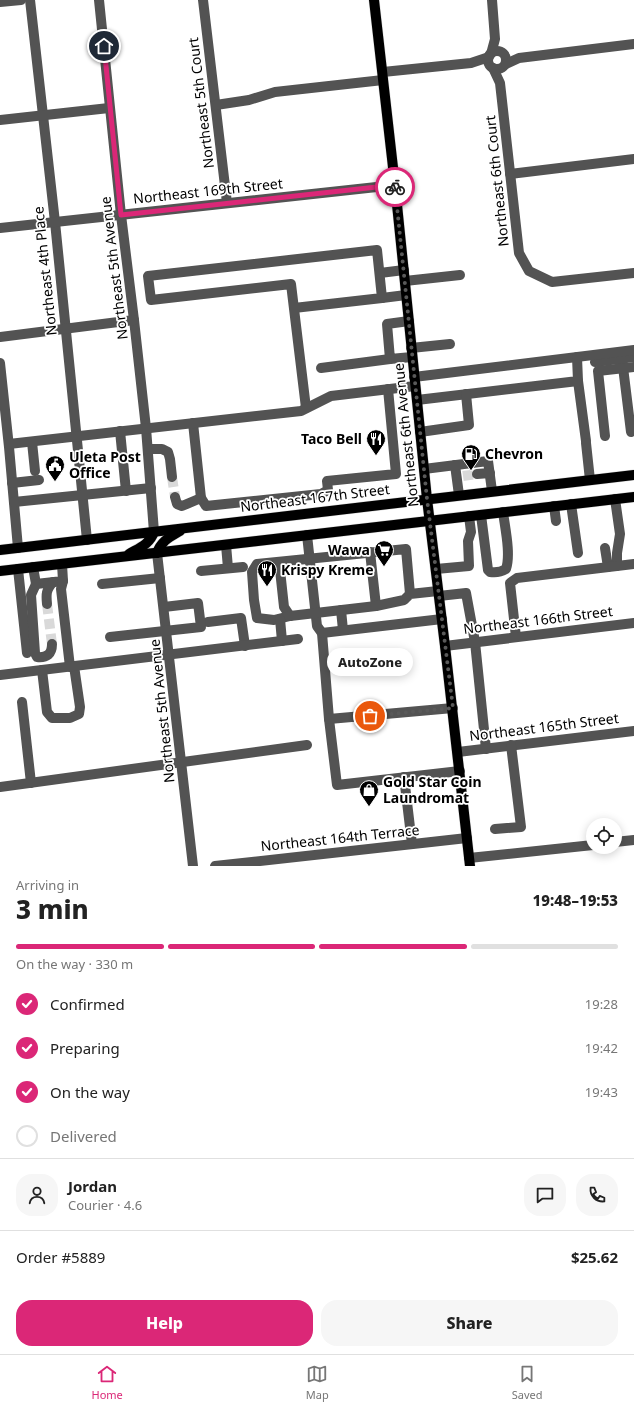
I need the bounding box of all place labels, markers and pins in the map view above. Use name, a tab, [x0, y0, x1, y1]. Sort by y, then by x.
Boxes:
pin	[87, 29, 121, 63]
restaurant icon: Taco Bell	[365, 428, 387, 456]
place label: Taco Bell	[301, 429, 362, 448]
fuel station icon: Chevron	[460, 443, 482, 471]
place label: Chevron	[485, 444, 543, 463]
place label: Uleta Post Office	[69, 447, 141, 482]
public building icon: Uleta Post Office	[44, 454, 66, 482]
supermarket icon: Wawa	[373, 539, 395, 567]
place label: Wawa	[328, 540, 370, 559]
restaurant icon: Krispy Kreme	[256, 559, 278, 587]
place label: Krispy Kreme	[281, 560, 374, 579]
callout: AutoZone	[327, 648, 413, 676]
pin	[353, 699, 387, 733]
place label: Gold Star Coin Laundromat	[383, 772, 482, 807]
shop icon: Gold Star Coin Laundromat	[358, 779, 380, 807]

